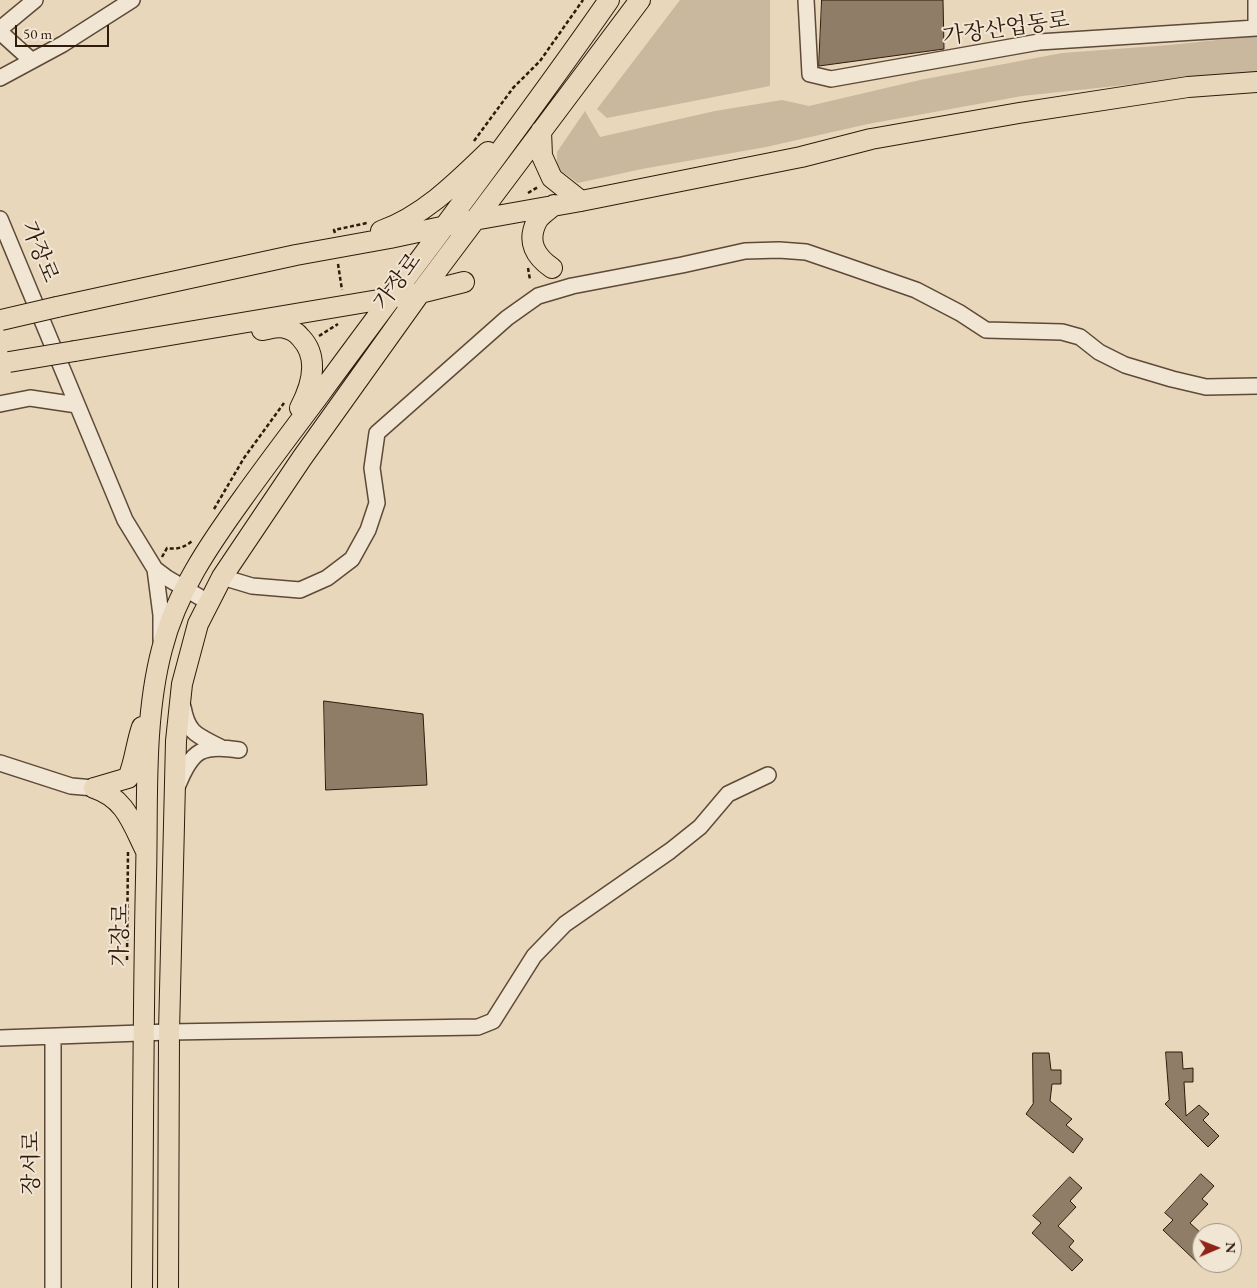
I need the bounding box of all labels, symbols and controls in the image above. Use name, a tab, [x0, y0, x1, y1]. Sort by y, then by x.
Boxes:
street label: 가장산업동로	[941, 7, 1071, 51]
scale bar	[18, 15, 111, 47]
text: 50 m	[23, 24, 52, 43]
street label: 가장로	[15, 217, 63, 287]
street label: 가장로	[369, 248, 427, 316]
street label: 가장로	[107, 903, 135, 967]
street label: 장서로	[19, 1131, 45, 1195]
north arrow	[1192, 1223, 1242, 1273]
text: N	[1222, 1242, 1240, 1254]

